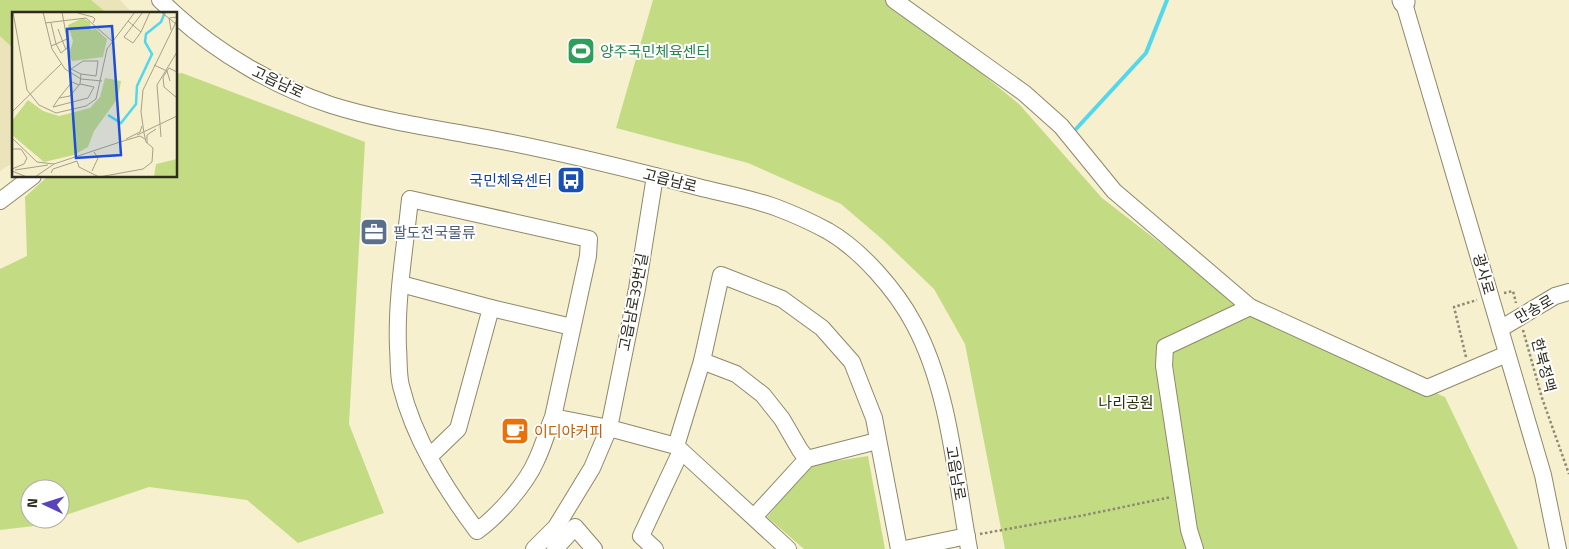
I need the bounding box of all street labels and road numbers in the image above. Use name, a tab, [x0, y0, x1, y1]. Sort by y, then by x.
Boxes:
street label: 고읍남로	[248, 60, 308, 104]
street label: 고읍남로	[640, 162, 700, 198]
street label: 고읍남로39번길	[612, 251, 654, 353]
street label: 광사로	[1467, 251, 1501, 297]
street label: 만송로	[1510, 289, 1558, 329]
street label: 한북정맥	[1526, 335, 1562, 395]
street label: 고읍남로	[940, 444, 972, 502]

